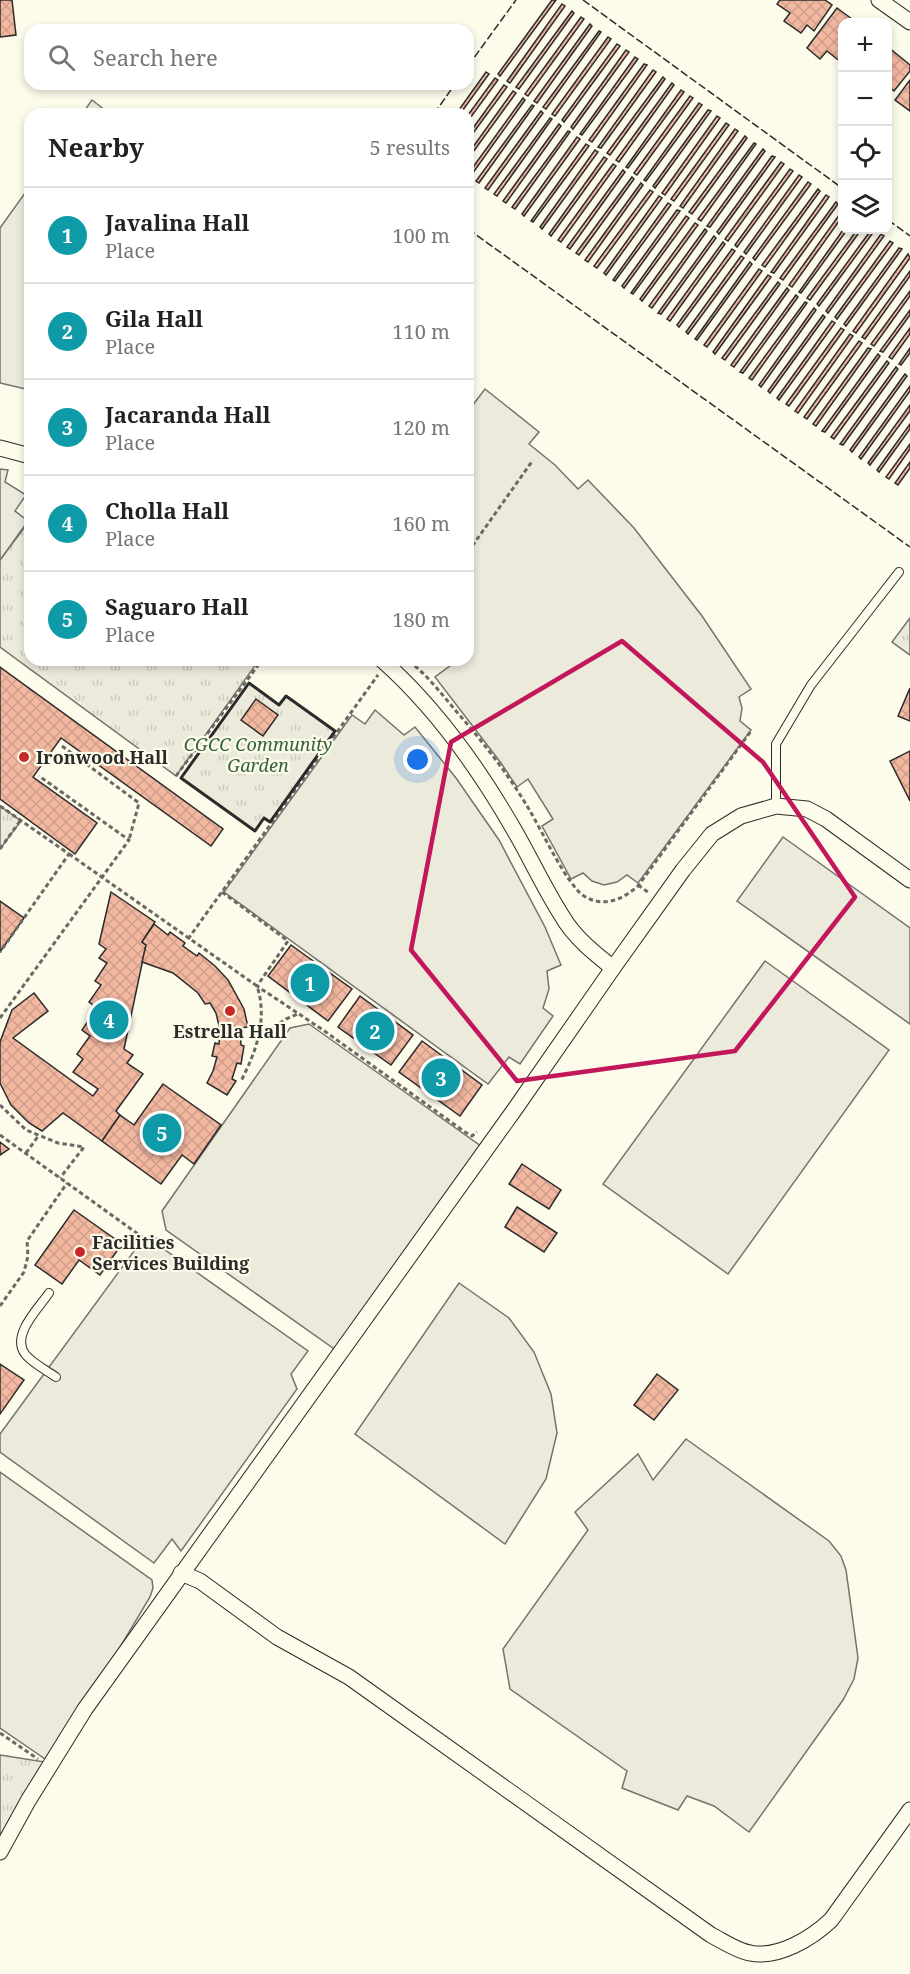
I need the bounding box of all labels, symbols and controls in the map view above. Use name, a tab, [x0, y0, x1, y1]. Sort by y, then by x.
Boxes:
map controls	[838, 18, 892, 234]
button: +	[838, 18, 892, 72]
search box	[24, 24, 474, 90]
icon: search	[45, 41, 78, 74]
text: Search here	[93, 42, 218, 72]
button: −	[838, 72, 892, 126]
button: locate	[838, 126, 892, 180]
text: Nearby	[48, 129, 144, 165]
text: 5 results	[370, 134, 450, 161]
button: layers	[838, 180, 892, 234]
text: Javalina Hall	[105, 207, 249, 237]
text: 1	[62, 222, 73, 249]
text: 100 m	[392, 222, 450, 249]
text: Place	[105, 237, 155, 264]
text: Gila Hall	[105, 303, 203, 333]
text: 2	[62, 318, 73, 345]
text: 110 m	[392, 318, 450, 345]
text: Place	[105, 333, 155, 360]
text: Jacaranda Hall	[105, 399, 271, 429]
text: 3	[62, 414, 73, 441]
text: 120 m	[392, 414, 450, 441]
text: Place	[105, 429, 155, 456]
text: Cholla Hall	[105, 495, 229, 525]
text: 4	[62, 510, 73, 537]
text: 160 m	[392, 510, 450, 537]
text: Place	[105, 525, 155, 552]
text: Saguaro Hall	[105, 591, 249, 621]
text: 5	[62, 606, 73, 633]
text: 180 m	[392, 606, 450, 633]
text: Place	[105, 621, 155, 648]
park label: CGCC Community Garden	[184, 732, 332, 777]
place label: Ironwood Hall	[36, 745, 168, 769]
your location	[403, 745, 432, 774]
marker: Ironwood Hall	[17, 750, 31, 764]
pin: 1	[290, 960, 330, 1006]
pin: 4	[90, 998, 128, 1042]
marker: Estrella Hall	[223, 1004, 237, 1018]
pin: 2	[356, 1008, 394, 1054]
place label: Estrella Hall	[173, 1019, 288, 1043]
pin: 3	[422, 1056, 460, 1100]
pin: 5	[142, 1110, 182, 1156]
place label: Facilities Services Building	[92, 1230, 250, 1275]
marker: Facilities Services Building	[73, 1245, 87, 1259]

